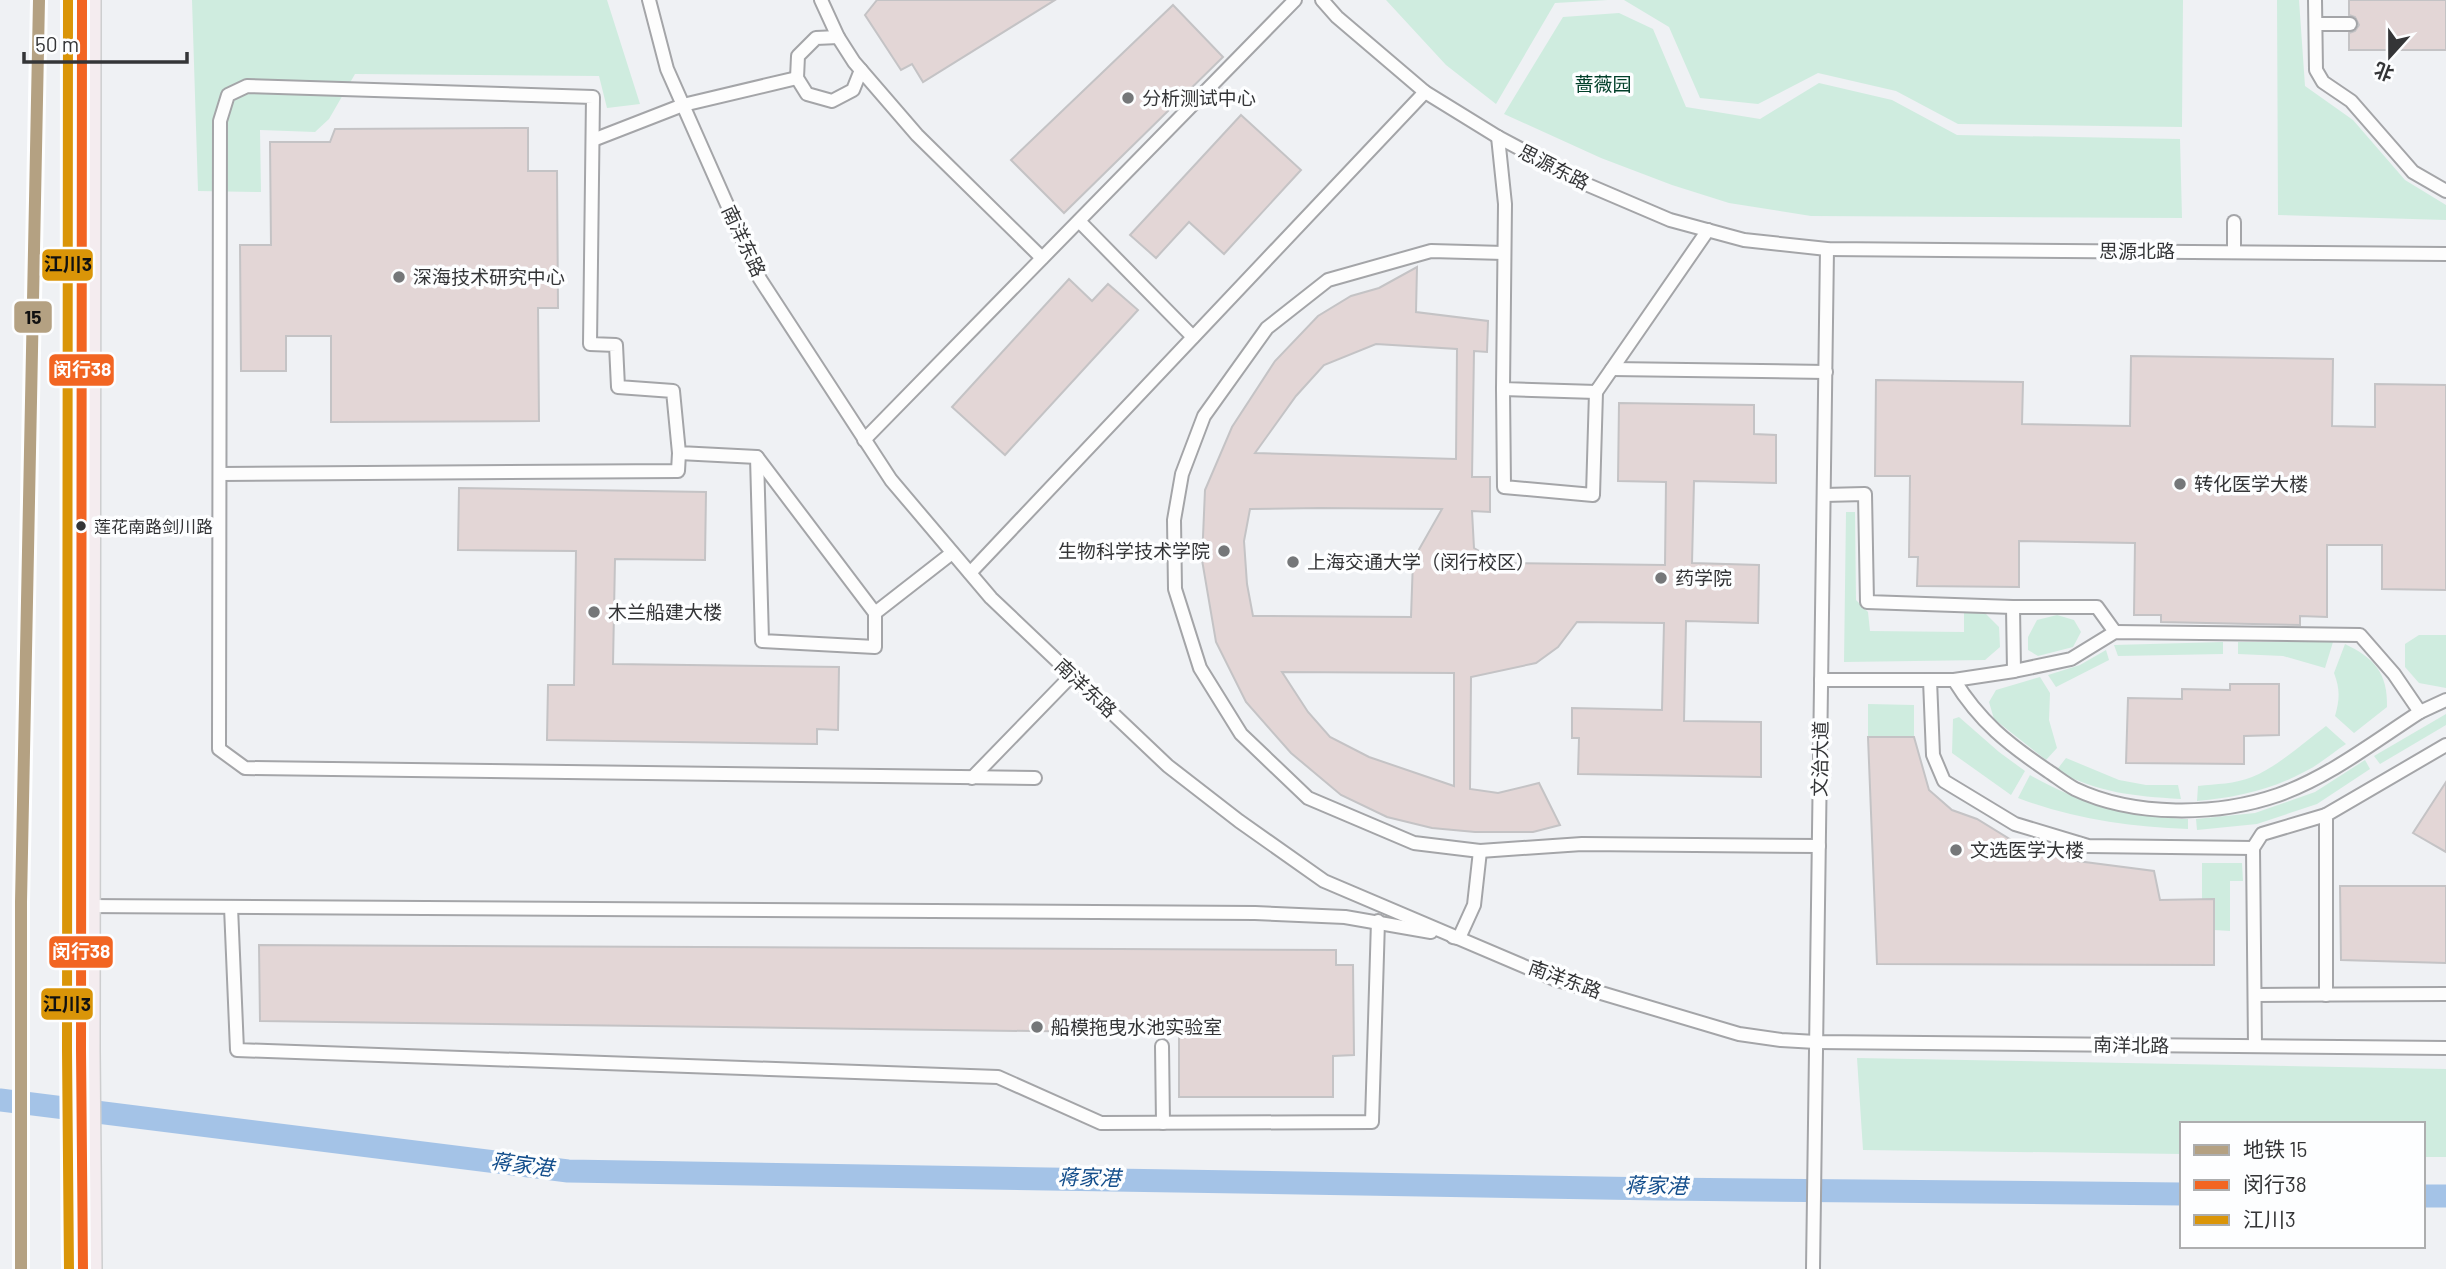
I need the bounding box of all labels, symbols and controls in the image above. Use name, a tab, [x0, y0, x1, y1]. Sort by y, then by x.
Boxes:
scale bar	[24, 21, 187, 65]
north arrow	[2355, 21, 2425, 91]
text: 50 m	[35, 31, 79, 56]
text: 北	[2371, 58, 2397, 86]
park label: 蔷薇园	[1574, 72, 1632, 95]
place label: 分析测试中心	[1142, 86, 1256, 109]
marker: 分析测试中心	[1120, 90, 1136, 106]
street label: 思源东路	[1515, 139, 1593, 194]
street label: 南洋东路	[718, 201, 771, 280]
street label: 思源北路	[2099, 239, 2175, 262]
line badge: 江川3	[41, 248, 94, 282]
text: 江川3	[44, 252, 92, 275]
place label: 深海技术研究中心	[413, 265, 565, 288]
marker: 深海技术研究中心	[391, 269, 407, 285]
line badge: 15	[13, 300, 53, 334]
text: 15	[25, 305, 41, 328]
line badge: 闵行38	[48, 353, 115, 387]
text: 闵行38	[53, 357, 111, 380]
place label: 转化医学大楼	[2194, 472, 2308, 495]
marker: 转化医学大楼	[2172, 476, 2188, 492]
place label: 莲花南路剑川路	[94, 516, 213, 536]
marker: 莲花南路剑川路	[74, 519, 88, 533]
place label: 生物科学技术学院	[1058, 539, 1210, 562]
marker: 生物科学技术学院	[1216, 543, 1232, 559]
place label: 上海交通大学（闵行校区）	[1307, 550, 1535, 573]
marker: 上海交通大学（闵行校区）	[1285, 554, 1301, 570]
place label: 药学院	[1675, 566, 1732, 589]
marker: 药学院	[1653, 570, 1669, 586]
place label: 木兰船建大楼	[608, 600, 722, 623]
marker: 木兰船建大楼	[586, 604, 602, 620]
street label: 南洋东路	[1051, 653, 1122, 722]
street label: 文治大道	[1807, 721, 1832, 797]
place label: 文选医学大楼	[1970, 838, 2084, 861]
marker: 文选医学大楼	[1948, 842, 1964, 858]
line badge: 闵行38	[48, 935, 114, 969]
text: 闵行38	[52, 939, 110, 962]
street label: 南洋东路	[1526, 955, 1605, 1002]
line badge: 江川3	[40, 987, 94, 1021]
text: 江川3	[43, 992, 91, 1015]
place label: 船模拖曳水池实验室	[1051, 1015, 1222, 1038]
marker: 船模拖曳水池实验室	[1029, 1019, 1045, 1035]
street label: 南洋北路	[2093, 1032, 2169, 1057]
legend	[2180, 1122, 2425, 1248]
text: 地铁 15	[2243, 1136, 2307, 1161]
water label: 蒋家港	[489, 1147, 558, 1180]
water label: 蒋家港	[1057, 1163, 1124, 1190]
water label: 蒋家港	[1624, 1171, 1691, 1198]
text: 闵行38	[2243, 1171, 2307, 1196]
text: 江川3	[2243, 1206, 2296, 1231]

